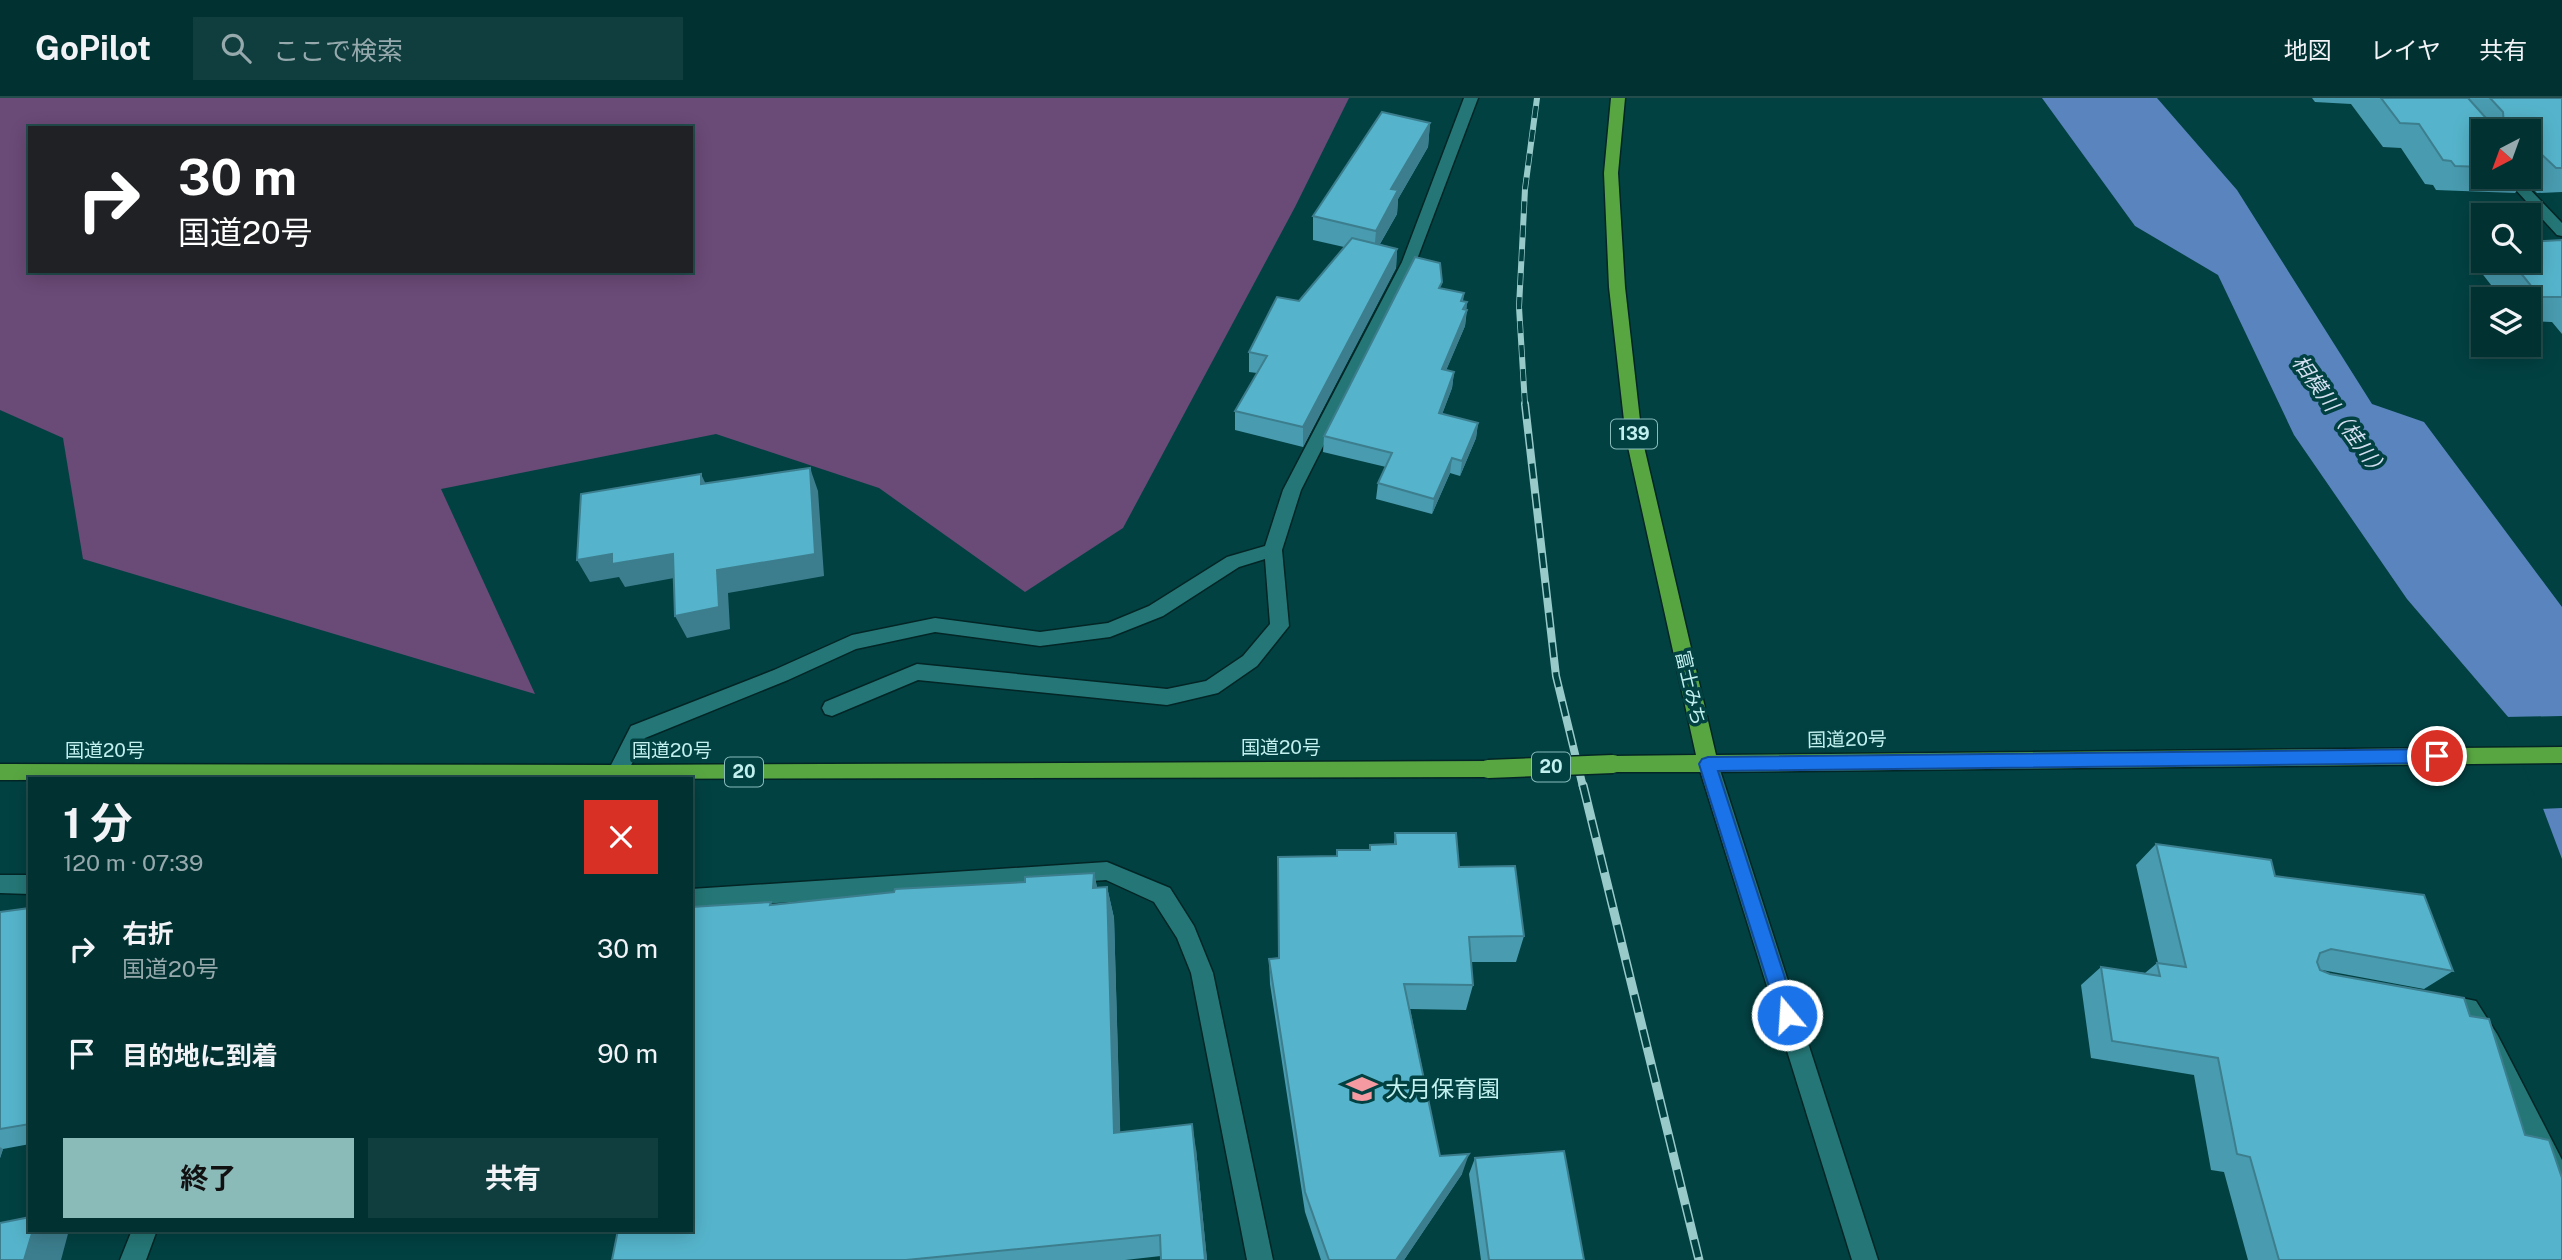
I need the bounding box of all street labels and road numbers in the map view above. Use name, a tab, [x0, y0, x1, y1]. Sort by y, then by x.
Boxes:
road number: 139	[1611, 420, 1657, 448]
street label: 富士みち	[1672, 648, 1710, 728]
street label: 国道20号	[1807, 727, 1887, 751]
street label: 国道20号	[1241, 736, 1321, 758]
street label: 国道20号	[65, 739, 145, 761]
street label: 国道20号	[632, 739, 712, 761]
road number: 20	[1532, 752, 1570, 782]
road number: 20	[725, 758, 763, 786]

